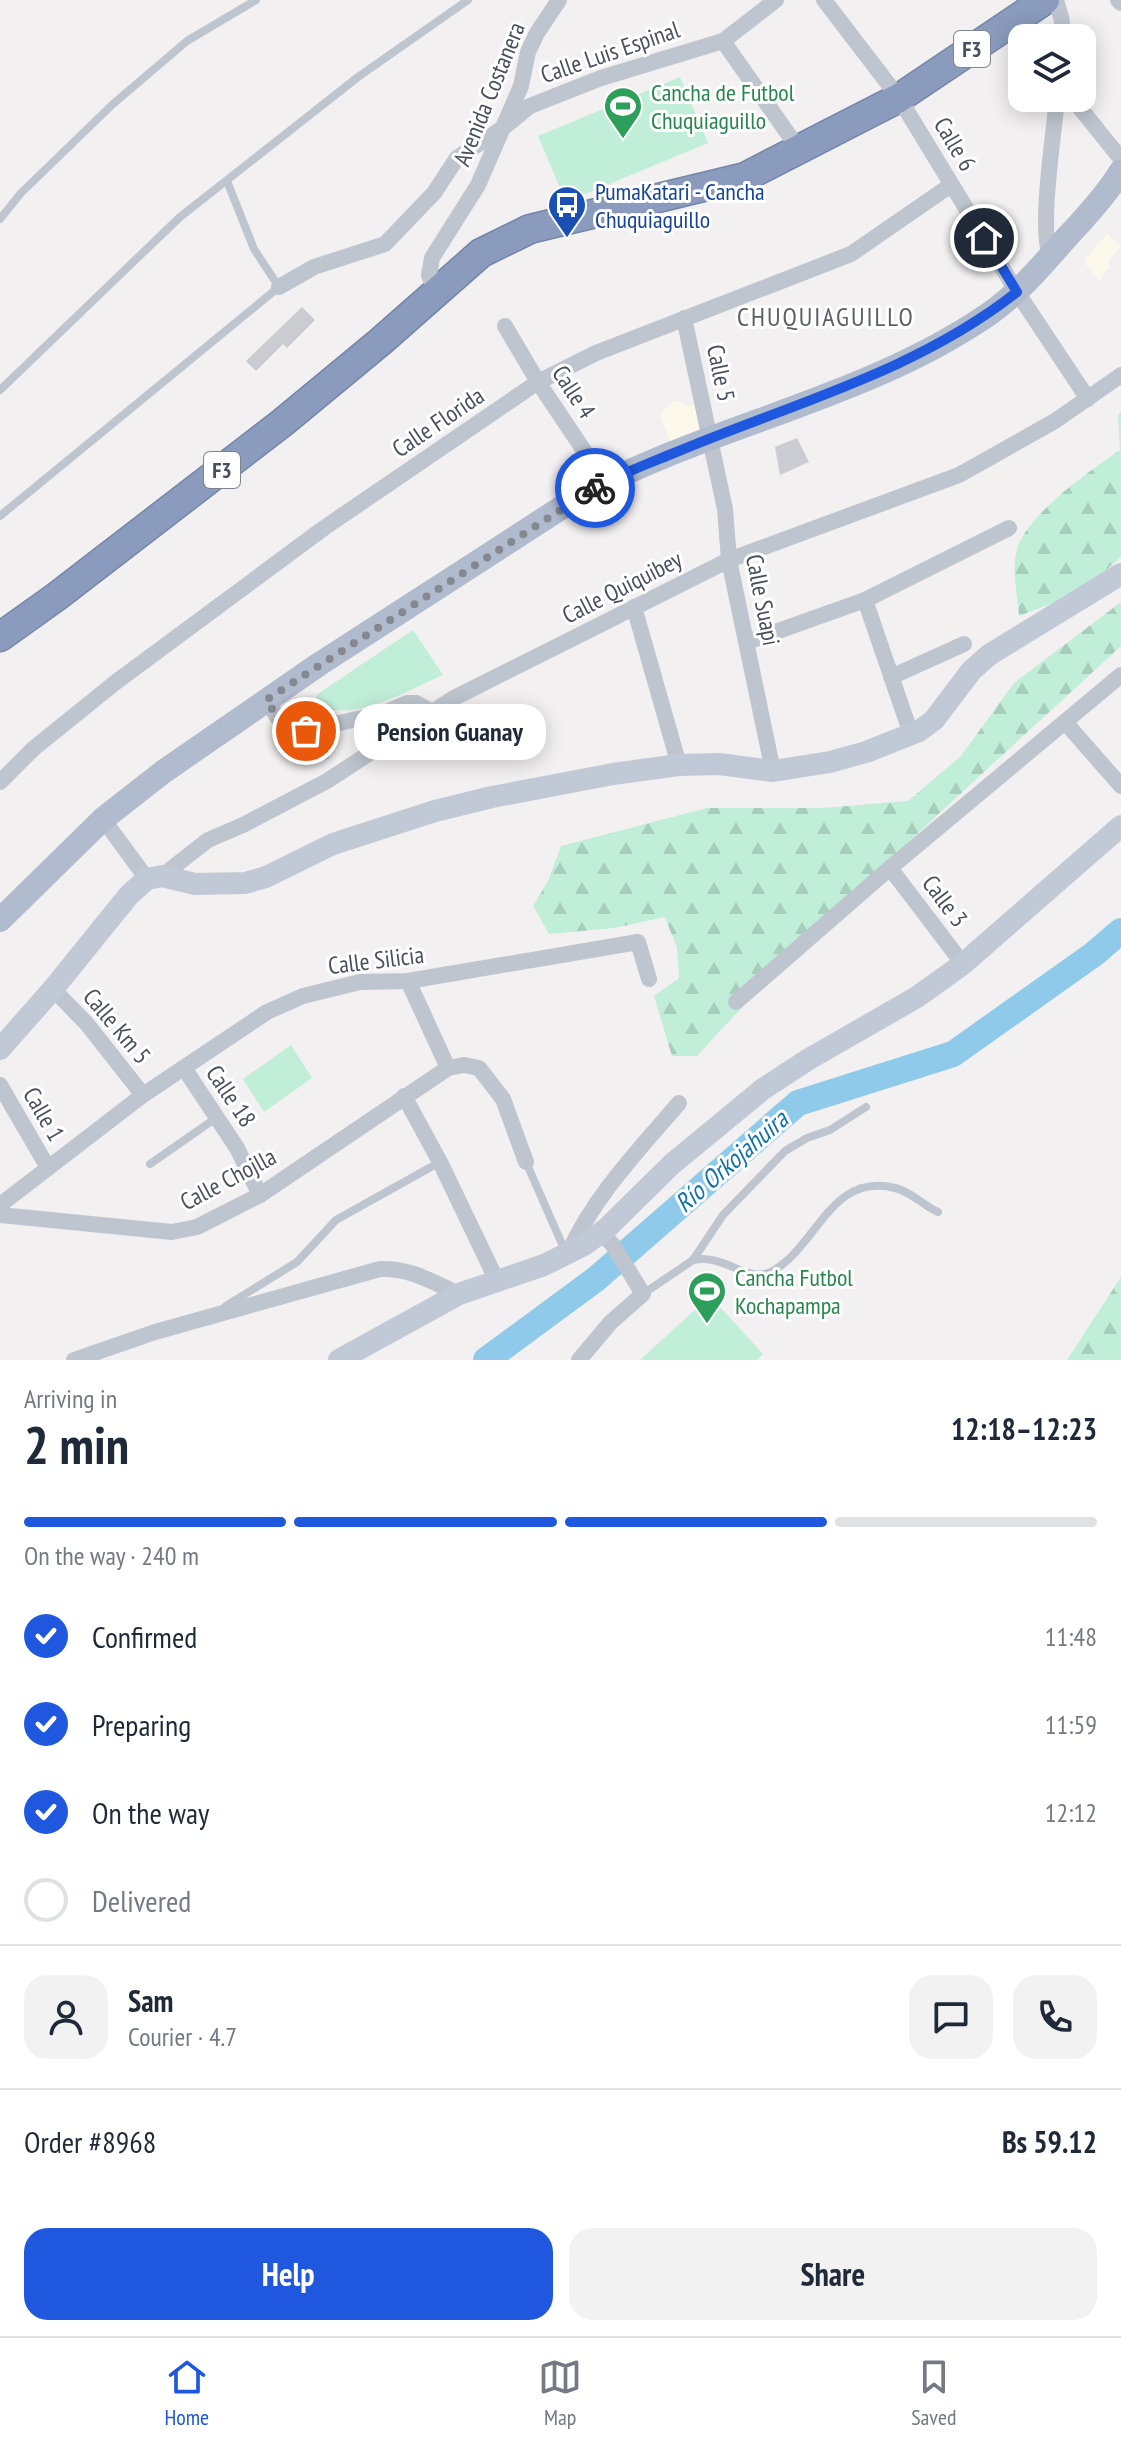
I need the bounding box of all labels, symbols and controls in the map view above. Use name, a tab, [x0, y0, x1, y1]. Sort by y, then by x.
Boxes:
street label: Calle Luis Espinal	[537, 14, 684, 90]
street label: Avenida Costanera	[446, 18, 532, 170]
map controls	[1008, 24, 1096, 112]
button: layers	[1008, 24, 1096, 112]
road number: F3	[954, 31, 990, 67]
place label: Cancha de Futbol Chuquiaguillo	[651, 77, 795, 136]
sports icon: Cancha de Futbol Chuquiaguillo	[602, 85, 644, 140]
street label: Calle 6	[927, 111, 983, 177]
place label: PumaKatari - Cancha Chuquiaguillo	[595, 176, 765, 235]
bus stop icon: PumaKatari - Cancha Chuquiaguillo	[546, 184, 588, 239]
pin	[950, 204, 1018, 272]
icon: home	[962, 216, 1006, 260]
district label: CHUQUIAGUILLO	[737, 300, 915, 333]
street label: Calle 5	[700, 342, 742, 404]
street label: Calle 4	[545, 360, 603, 425]
street label: Calle Florida	[386, 380, 490, 464]
courier	[555, 448, 635, 528]
road number: F3	[204, 452, 240, 488]
icon: bike	[573, 466, 617, 510]
street label: Calle Quiquibey	[557, 544, 687, 630]
street label: Calle Suapi	[739, 552, 787, 648]
pin	[272, 697, 340, 765]
callout: Pension Guanay	[354, 703, 546, 759]
icon: bag	[284, 709, 328, 753]
text: Pension Guanay	[377, 715, 523, 748]
street label: Calle 3	[915, 869, 975, 933]
street label: Calle Silicia	[326, 939, 426, 981]
street label: Calle Km 5	[76, 982, 158, 1070]
street label: Calle 18	[199, 1059, 263, 1133]
street label: Calle 1	[16, 1081, 72, 1147]
water label: Río Orkojahuira	[668, 1102, 796, 1219]
street label: Calle Chojlla	[175, 1141, 281, 1217]
place label: Cancha Futbol Kochapampa	[735, 1262, 853, 1321]
sports icon: Cancha Futbol Kochapampa	[686, 1270, 728, 1325]
text: Arriving in	[24, 1382, 117, 1415]
text: 12:18–12:23	[951, 1409, 1097, 1448]
text: 2 min	[24, 1411, 129, 1478]
text: On the way · 240 m	[24, 1539, 199, 1572]
icon: check	[24, 1614, 68, 1658]
text: Confirmed	[92, 1617, 197, 1656]
text: 11:48	[1045, 1620, 1097, 1653]
icon: check	[24, 1702, 68, 1746]
text: Preparing	[92, 1705, 191, 1744]
text: 11:59	[1045, 1708, 1097, 1741]
icon: check	[24, 1790, 68, 1834]
text: On the way	[92, 1793, 209, 1832]
text: 12:12	[1045, 1796, 1097, 1829]
text: Delivered	[92, 1881, 191, 1920]
button: person	[24, 1975, 108, 2059]
button: chat	[909, 1975, 993, 2059]
button: phone	[1013, 1975, 1097, 2059]
text: Sam	[128, 1981, 173, 2020]
text: Courier · 4.7	[128, 2020, 237, 2053]
text: Order #8968	[24, 2122, 156, 2161]
text: Bs 59.12	[1002, 2122, 1097, 2161]
button: Help	[24, 2228, 553, 2320]
button: Share	[569, 2228, 1097, 2320]
tab: Home	[164, 2355, 209, 2431]
tab: Map	[538, 2355, 582, 2431]
tab: Saved	[911, 2355, 957, 2431]

